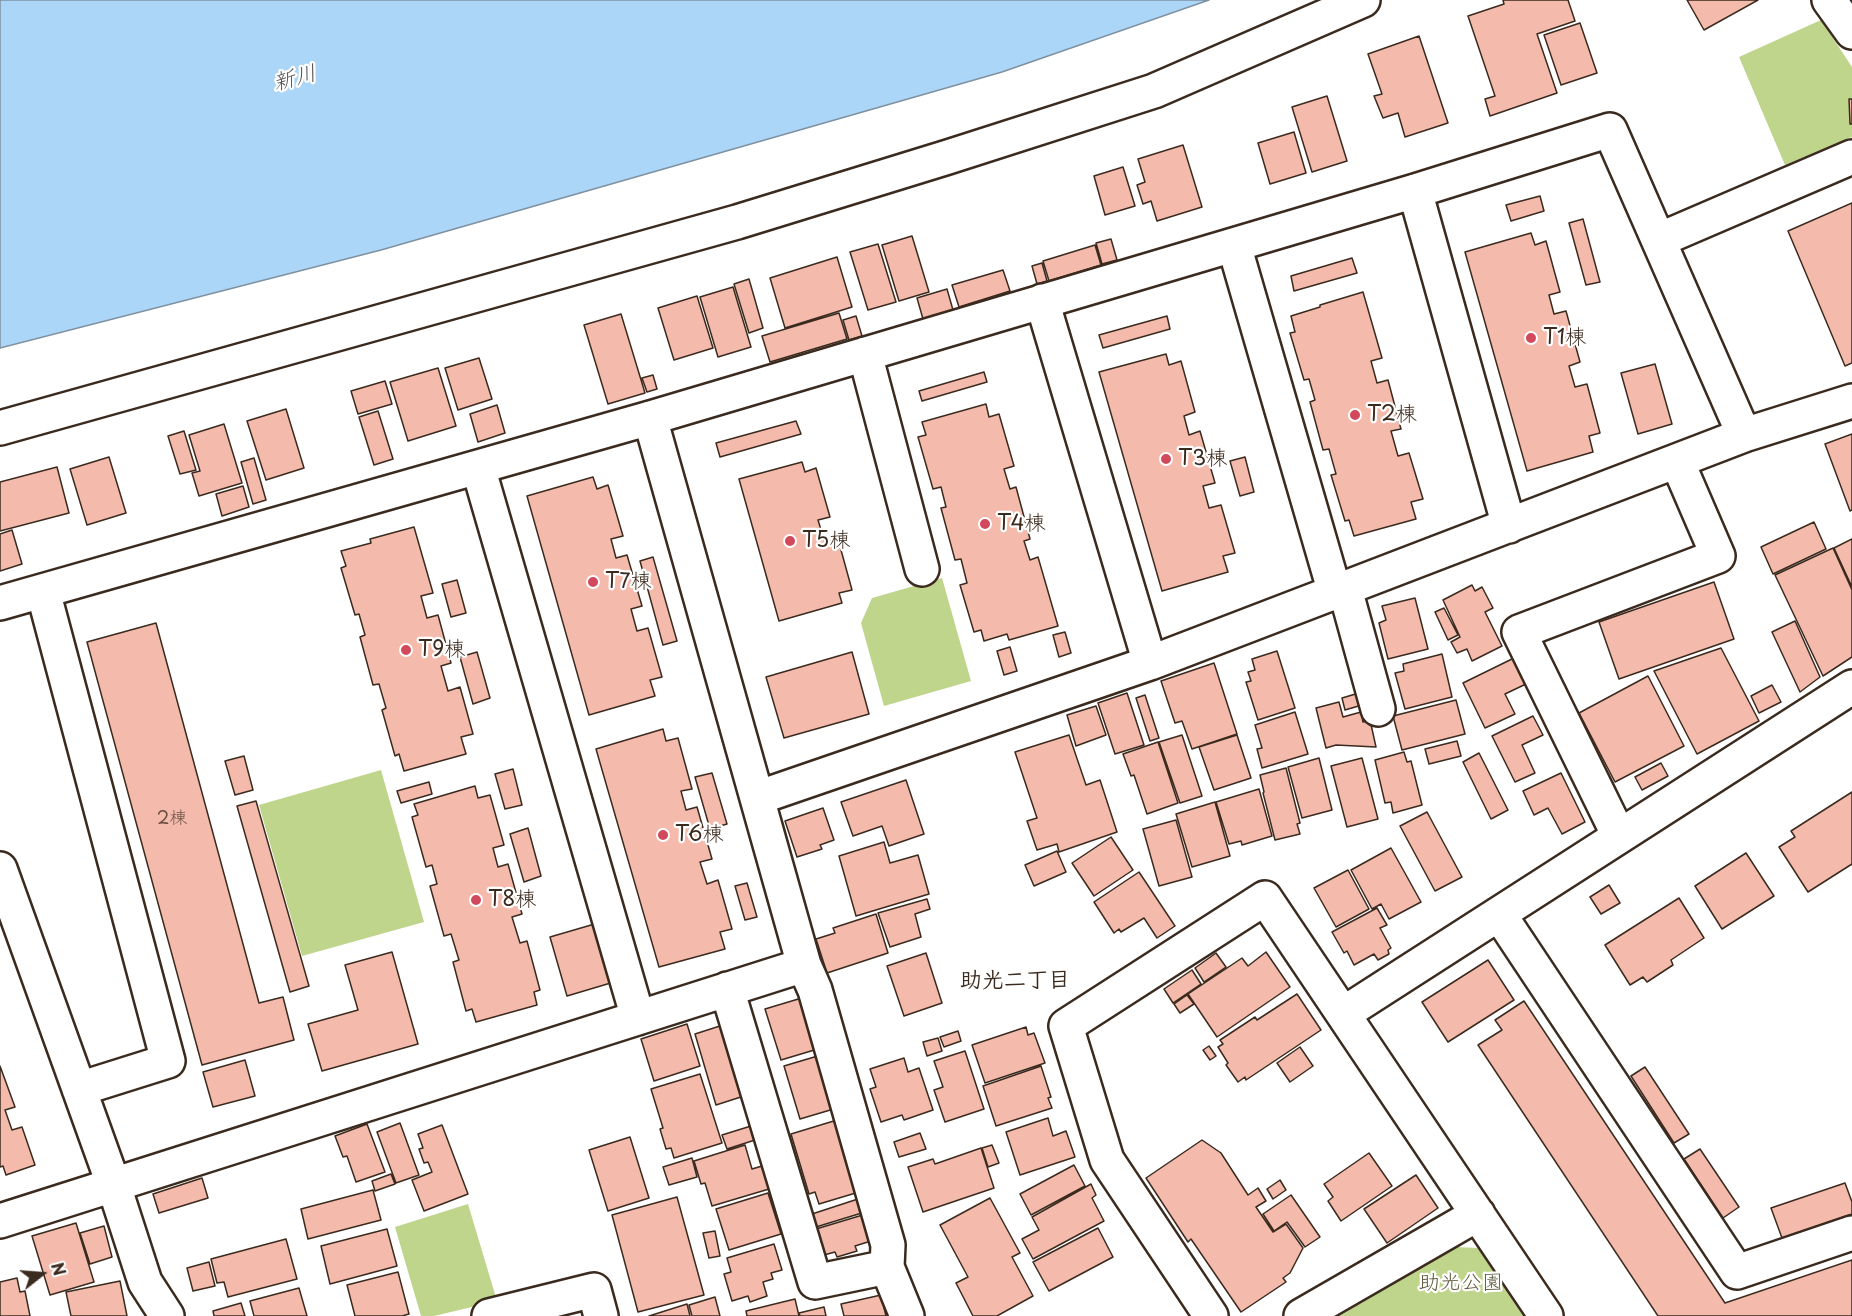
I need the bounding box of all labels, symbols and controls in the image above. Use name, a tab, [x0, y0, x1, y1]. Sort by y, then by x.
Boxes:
water label: 新川	[270, 61, 320, 97]
place label: T1棟	[1543, 325, 1586, 351]
marker: T1棟	[1524, 331, 1538, 345]
place label: T2棟	[1367, 402, 1417, 428]
marker: T2棟	[1348, 408, 1362, 422]
place label: T3棟	[1178, 446, 1227, 472]
marker: T3棟	[1159, 452, 1173, 466]
place label: T4棟	[997, 511, 1045, 537]
marker: T4棟	[978, 517, 992, 531]
place label: T5棟	[802, 528, 850, 554]
marker: T5棟	[783, 534, 797, 548]
place label: T7棟	[605, 569, 651, 595]
marker: T7棟	[586, 575, 600, 589]
place label: T9棟	[418, 637, 465, 663]
marker: T9棟	[399, 643, 413, 657]
house number: 2棟	[157, 808, 187, 830]
place label: T6棟	[675, 822, 724, 848]
marker: T6棟	[656, 828, 670, 842]
place label: T8棟	[488, 887, 536, 913]
marker: T8棟	[469, 893, 483, 907]
district label: 助光二丁目	[960, 968, 1070, 994]
north arrow	[12, 1244, 72, 1304]
text: N	[46, 1259, 73, 1278]
park label: 助光公園	[1419, 1270, 1503, 1296]

